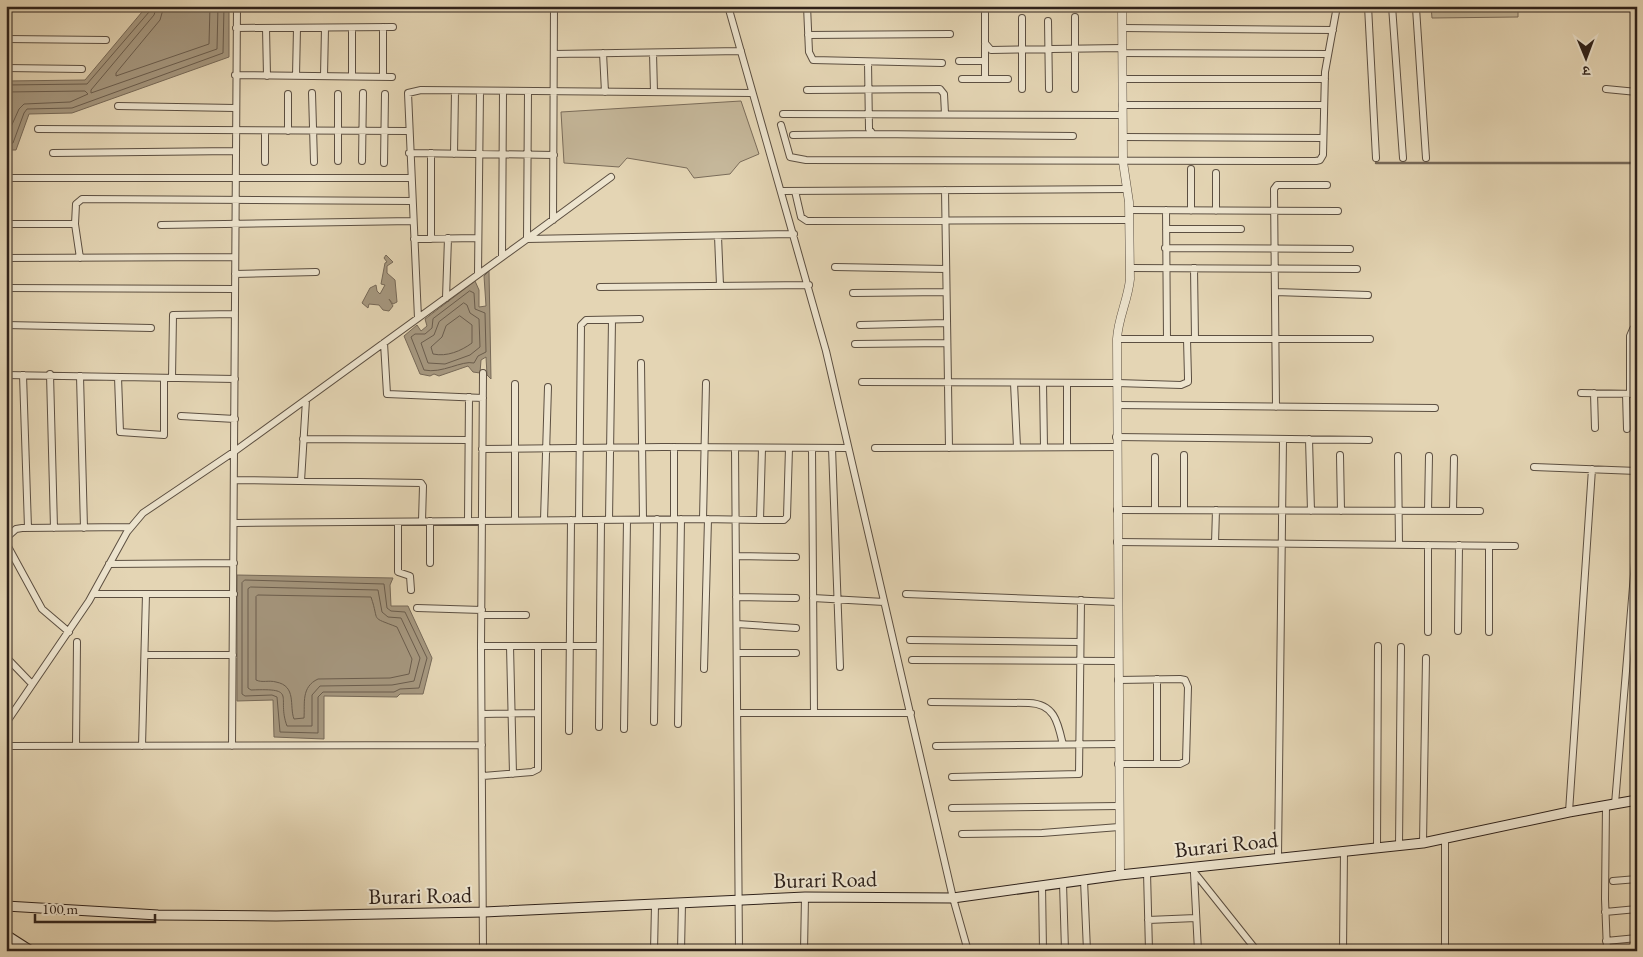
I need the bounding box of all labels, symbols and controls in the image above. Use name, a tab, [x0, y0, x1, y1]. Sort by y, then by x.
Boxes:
north arrow	[1560, 32, 1610, 82]
text: उ	[1582, 62, 1591, 80]
street label: Burari Road	[1173, 825, 1280, 864]
street label: Burari Road	[773, 864, 878, 895]
street label: Burari Road	[368, 880, 473, 911]
scale bar	[35, 892, 155, 924]
text: 100 m	[42, 899, 79, 918]

